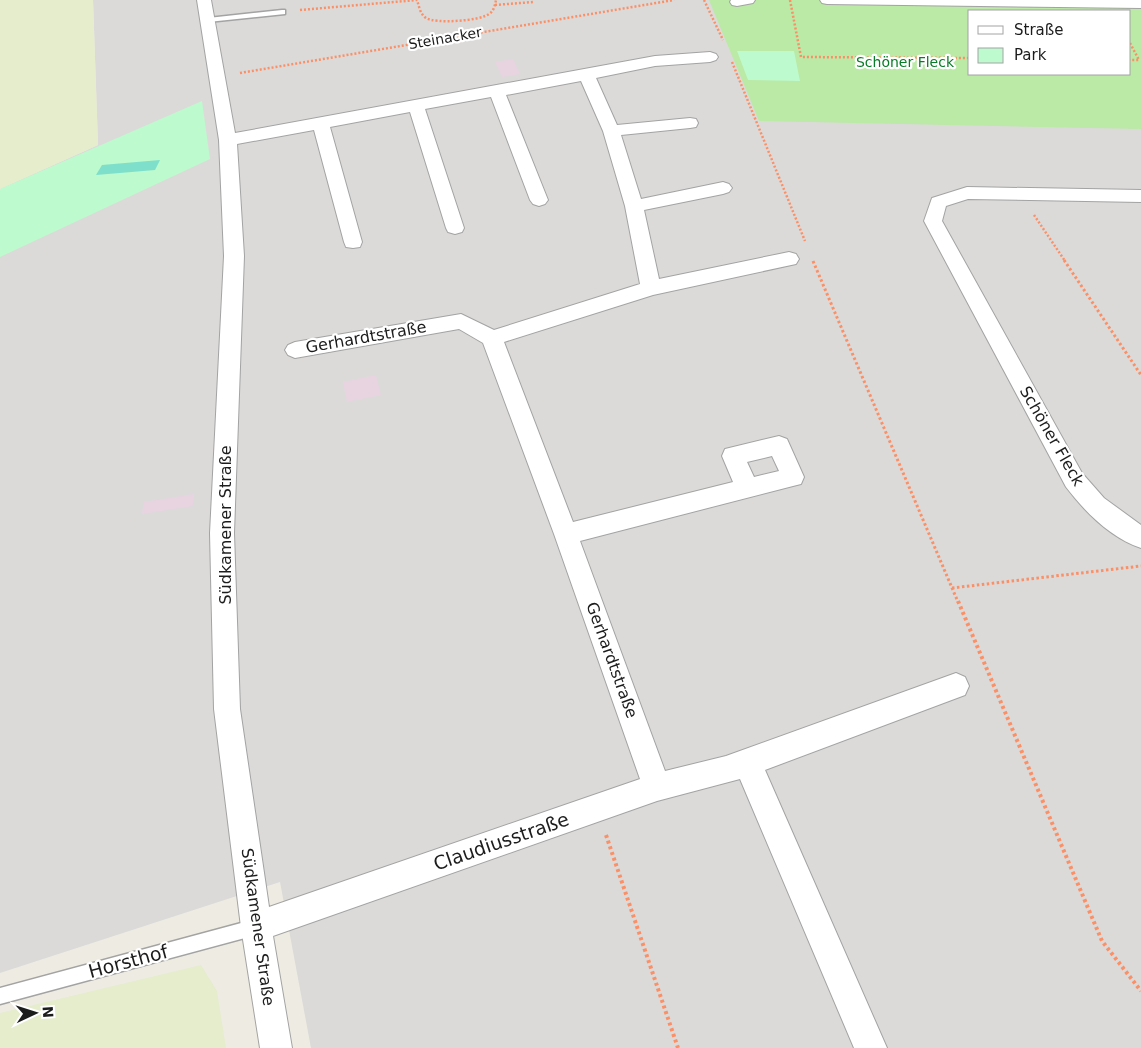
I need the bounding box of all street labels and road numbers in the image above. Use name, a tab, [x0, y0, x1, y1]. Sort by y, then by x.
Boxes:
street label: Steinacker	[407, 24, 483, 52]
street label: Gerhardtstraße	[304, 317, 428, 357]
street label: Schöner Fleck	[1016, 383, 1089, 490]
street label: Südkamener Straße	[216, 445, 235, 605]
street label: Gerhardtstraße	[582, 599, 642, 721]
street label: Claudiusstraße	[430, 807, 572, 875]
street label: Südkamener Straße	[238, 847, 278, 1007]
street label: Horsthof	[86, 939, 171, 982]

